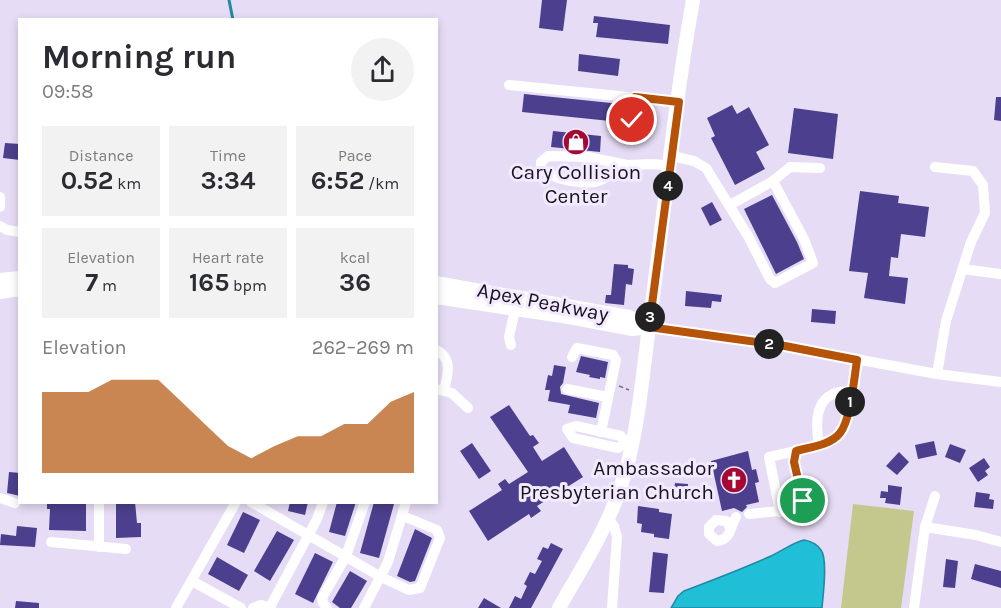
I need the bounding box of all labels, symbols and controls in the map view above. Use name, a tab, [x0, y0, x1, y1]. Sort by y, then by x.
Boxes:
text: Morning run	[42, 38, 236, 76]
button: share	[351, 38, 414, 101]
text: 09:58	[42, 80, 94, 103]
pin	[606, 94, 657, 145]
icon: check	[615, 103, 648, 136]
shop icon: Cary Collision Center	[561, 127, 591, 157]
text: Distance	[69, 146, 133, 165]
text: Time	[210, 146, 246, 165]
text: Pace	[338, 146, 372, 165]
place label: Cary Collision Center	[511, 160, 641, 208]
text: 0.52	[61, 165, 114, 196]
text: 3:34	[201, 165, 255, 196]
text: 6:52	[311, 165, 364, 196]
pin: 4	[653, 171, 683, 201]
text: km	[114, 174, 141, 193]
text: /km	[364, 174, 399, 193]
text: 4	[663, 176, 673, 195]
text: Elevation	[67, 248, 135, 267]
text: Heart rate	[192, 248, 264, 267]
text: kcal	[340, 248, 370, 267]
text: 7	[85, 267, 98, 298]
text: 165	[189, 267, 229, 298]
text: 36	[339, 267, 371, 298]
text: m	[98, 276, 117, 295]
text: bpm	[229, 276, 267, 295]
street label: Apex Peakway	[475, 278, 611, 327]
pin: 3	[635, 302, 665, 332]
text: 3	[645, 307, 655, 326]
pin: 2	[754, 329, 784, 359]
text: 2	[764, 334, 774, 353]
text: Elevation	[42, 336, 127, 359]
text: 262–269 m	[312, 336, 414, 359]
pin: 1	[835, 387, 865, 417]
text: 1	[847, 392, 853, 411]
place label: Ambassador Presbyterian Church	[520, 456, 714, 504]
church icon: Ambassador Presbyterian Church	[719, 465, 749, 495]
pin	[777, 475, 828, 526]
icon: arrive	[786, 484, 819, 517]

